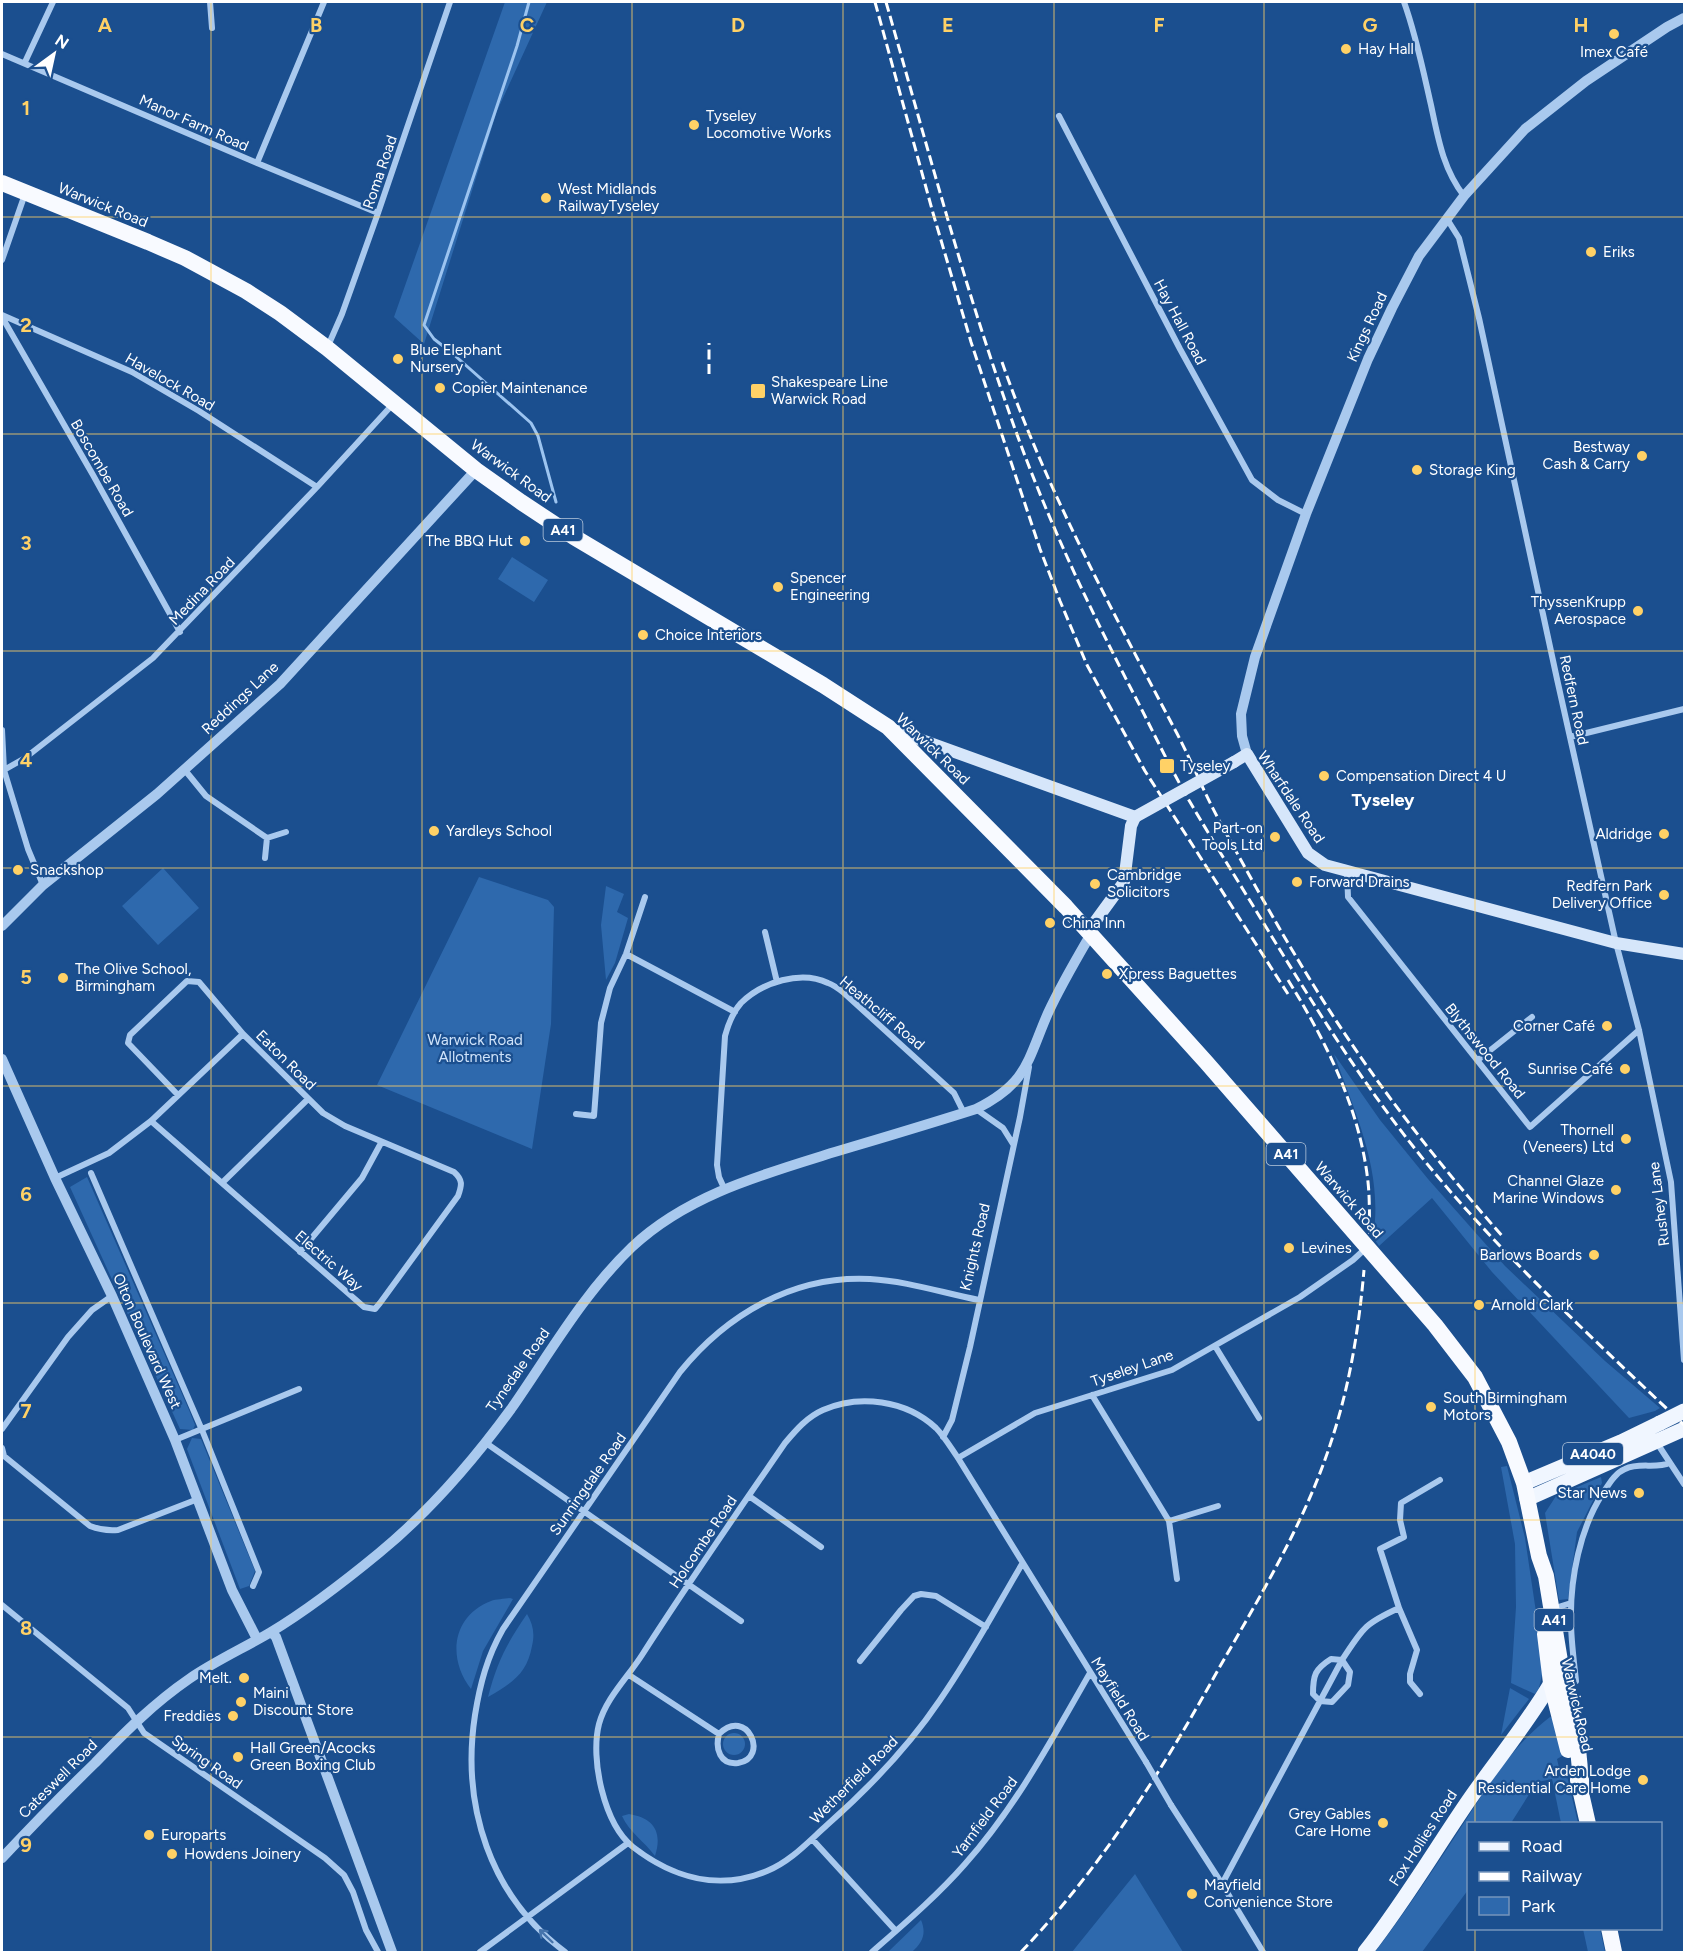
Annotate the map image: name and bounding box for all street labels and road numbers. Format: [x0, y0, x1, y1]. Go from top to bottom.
street label: Manor Farm Road [136, 91, 252, 155]
street label: Roma Road [359, 133, 401, 211]
street label: Warwick Road [55, 179, 151, 231]
street label: Hay Hall Road [1150, 276, 1210, 368]
street label: Kings Road [1343, 289, 1391, 365]
street label: Havelock Road [122, 349, 218, 415]
street label: Boscombe Road [67, 416, 137, 520]
street label: Warwick Road [467, 436, 555, 506]
road number: A41 [544, 519, 582, 541]
street label: Medina Road [165, 553, 239, 629]
street label: Redfern Road [1556, 653, 1592, 747]
street label: Reddings Lane [198, 658, 282, 738]
street label: Warwick Road [892, 709, 974, 789]
street label: Wharfdale Road [1254, 748, 1328, 846]
street label: Heathcliff Road [836, 972, 928, 1054]
street label: Blythswood Road [1441, 1000, 1529, 1102]
street label: Eaton Road [252, 1026, 320, 1094]
road number: A41 [1266, 1143, 1306, 1165]
street label: Warwick Road [1311, 1158, 1387, 1242]
street label: Rushey Lane [1645, 1161, 1673, 1247]
street label: Knights Road [956, 1202, 994, 1292]
street label: Electric Way [291, 1227, 367, 1295]
street label: Olton Boulevard West [109, 1270, 185, 1412]
street label: Tynedale Road [482, 1324, 554, 1416]
street label: Tyseley Lane [1088, 1345, 1176, 1391]
street label: Sunningdale Road [546, 1429, 630, 1539]
road number: A4040 [1563, 1443, 1623, 1465]
street label: Holcombe Road [665, 1492, 741, 1592]
road number: A41 [1534, 1609, 1574, 1631]
street label: Mayfield Road [1087, 1654, 1153, 1744]
street label: Warwick Road [1558, 1657, 1596, 1753]
street label: Spring Road [168, 1731, 246, 1793]
street label: Wetherfield Road [806, 1732, 902, 1828]
street label: Cateswell Road [15, 1736, 101, 1822]
street label: Yarnfield Road [949, 1773, 1021, 1861]
street label: Fox Hollies Road [1385, 1787, 1461, 1889]

